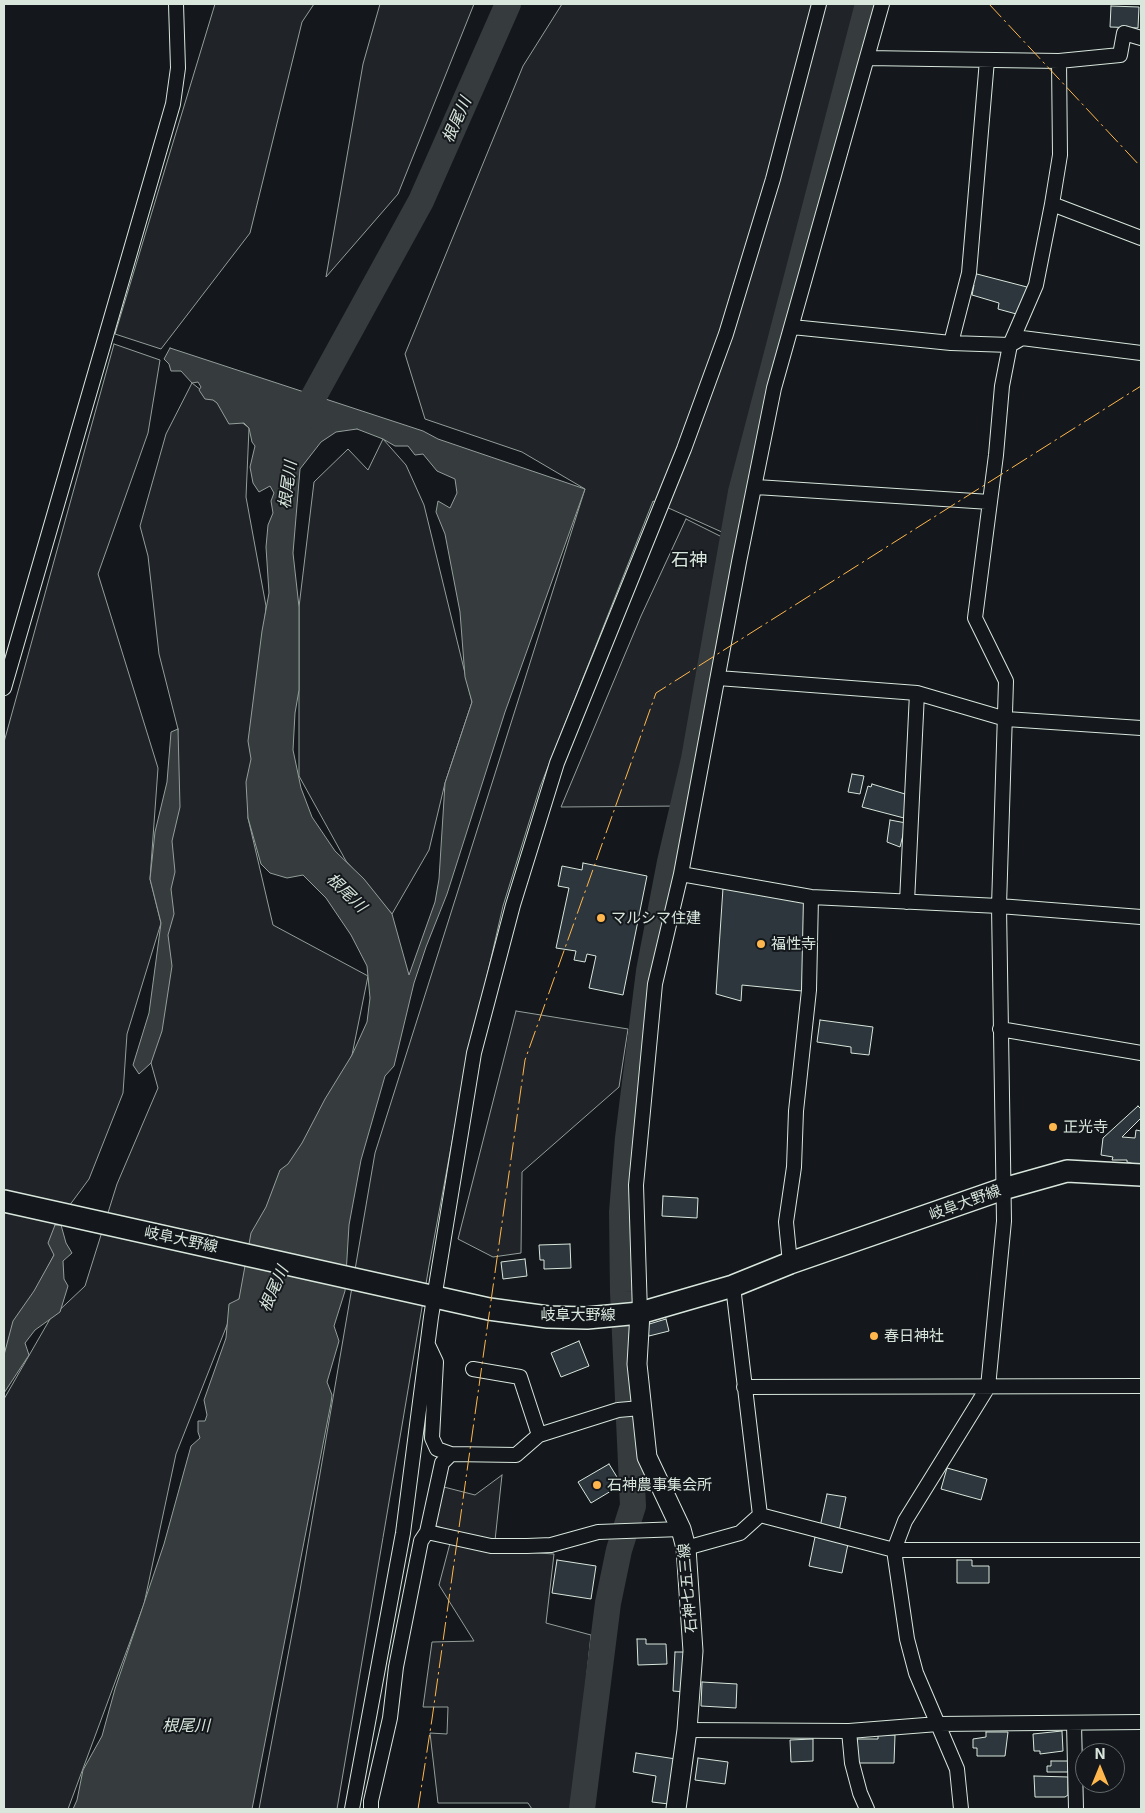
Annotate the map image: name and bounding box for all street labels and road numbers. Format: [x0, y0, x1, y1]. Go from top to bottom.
street label: 岐阜大野線 [927, 1182, 1003, 1224]
street label: 岐阜大野線 [142, 1223, 220, 1257]
street label: 岐阜大野線 [541, 1306, 615, 1324]
street label: 石神七五三線 [675, 1542, 701, 1634]

